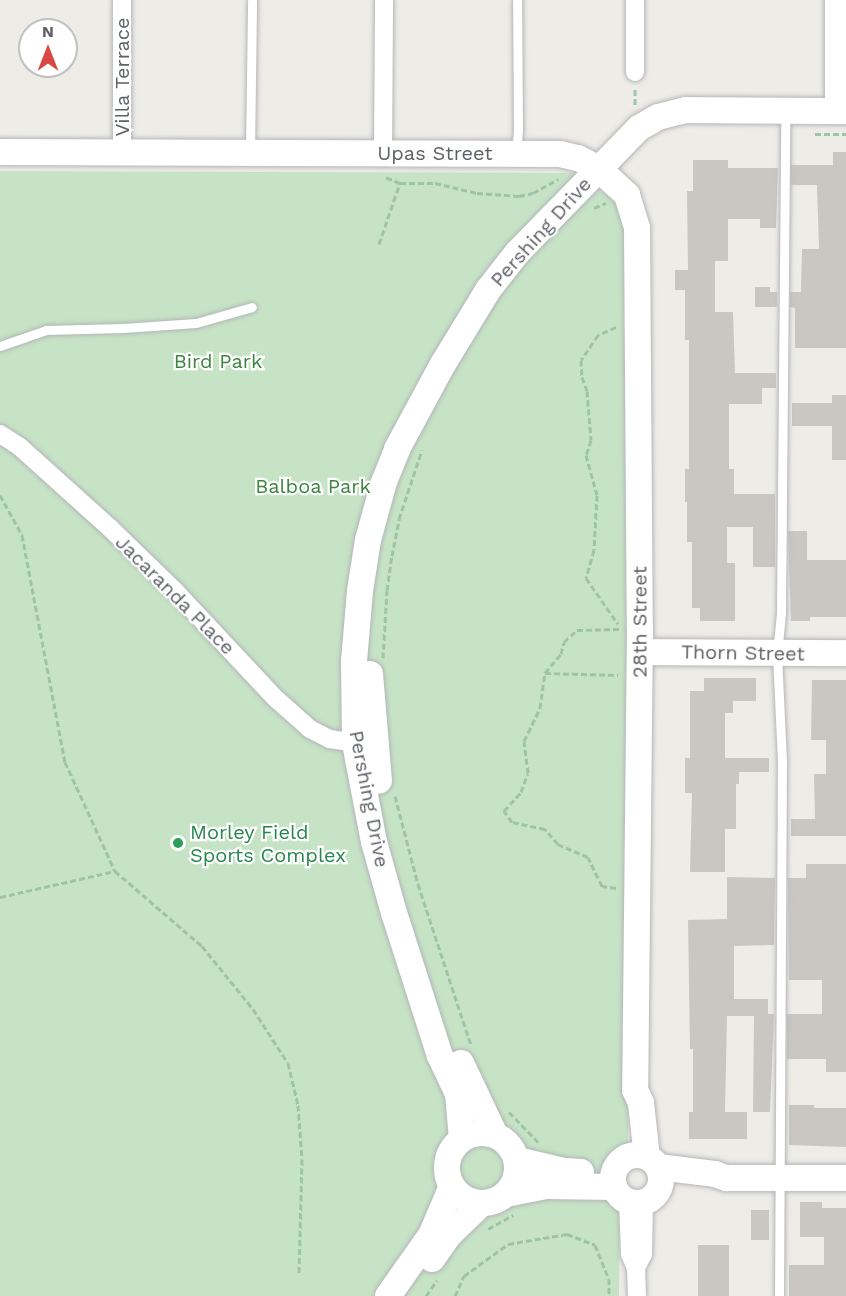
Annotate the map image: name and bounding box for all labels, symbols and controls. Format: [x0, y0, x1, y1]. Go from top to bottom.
street label: Villa Terrace [110, 17, 134, 137]
north arrow [18, 18, 78, 78]
text: N [42, 22, 54, 41]
street label: Upas Street [377, 141, 493, 165]
street label: Pershing Drive [486, 172, 596, 292]
park label: Bird Park [174, 349, 262, 373]
park label: Balboa Park [255, 474, 371, 498]
street label: Jacaranda Place [110, 530, 240, 660]
street label: 28th Street [628, 566, 652, 678]
street label: Thorn Street [681, 640, 805, 666]
street label: Pershing Drive [344, 728, 394, 870]
place label: Morley Field Sports Complex [190, 820, 346, 867]
marker: Morley Field Sports Complex [171, 836, 185, 850]

